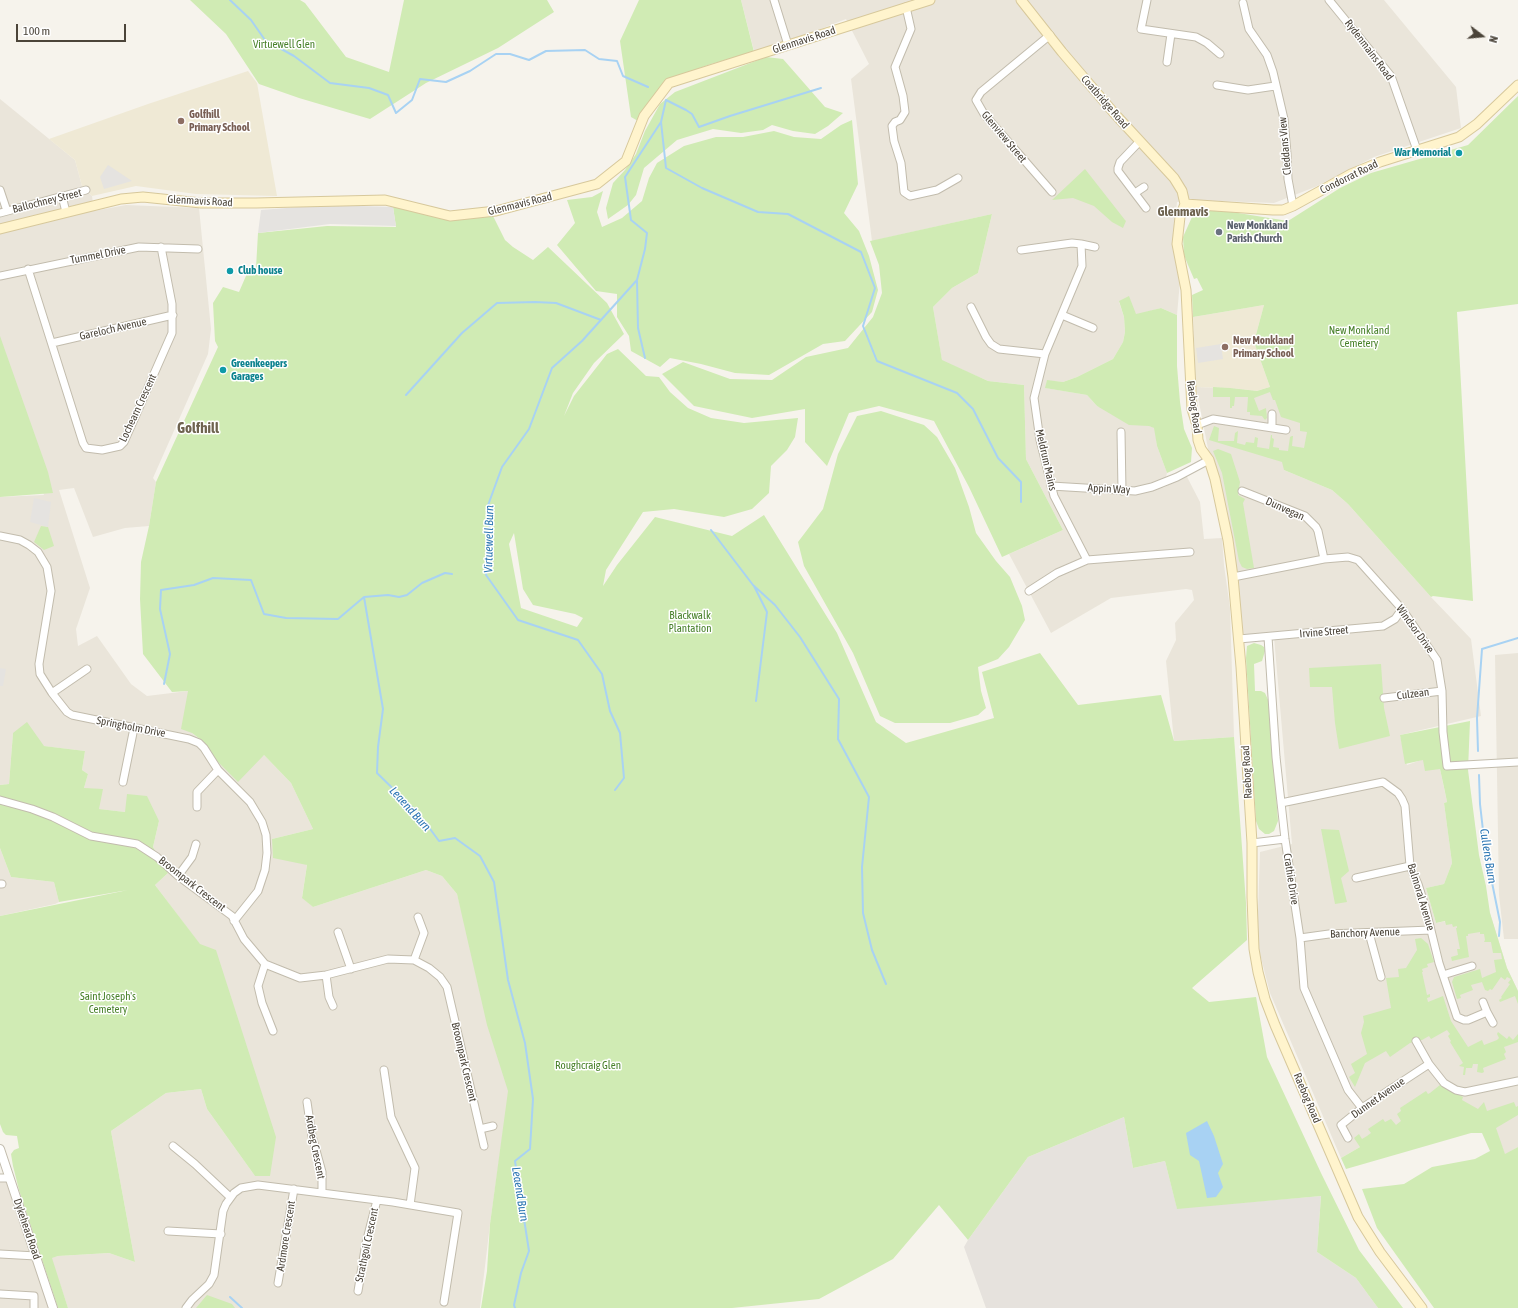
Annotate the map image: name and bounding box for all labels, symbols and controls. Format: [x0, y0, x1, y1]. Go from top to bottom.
scale bar [18, 16, 128, 42]
north arrow [1462, 16, 1502, 56]
street label: Rydenmains Road [1342, 17, 1396, 83]
text: 100 m [23, 24, 50, 38]
street label: Glenmavis Road [771, 24, 837, 56]
text: N [1487, 35, 1500, 44]
park label: Virtuewell Glen [253, 38, 315, 52]
street label: Coatbridge Road [1078, 73, 1132, 131]
place label: Golfhill Primary School [189, 108, 250, 134]
street label: Glenview Street [979, 109, 1029, 165]
marker: Golfhill Primary School [176, 116, 186, 126]
street label: Cleddans View [1276, 116, 1294, 176]
place label: War Memorial [1394, 146, 1451, 160]
marker: War Memorial [1454, 148, 1464, 158]
street label: Condorrat Road [1318, 157, 1380, 197]
street label: Ballochney Street [11, 186, 83, 216]
street label: Glenmavis Road [487, 190, 553, 218]
street label: Glenmavis Road [167, 193, 233, 209]
district label: Glenmavis [1158, 204, 1208, 220]
place label: New Monkland Parish Church [1227, 219, 1288, 245]
marker: New Monkland Parish Church [1214, 227, 1224, 237]
street label: Tummel Drive [69, 243, 127, 267]
place label: Club house [238, 264, 283, 278]
marker: Club house [225, 266, 235, 276]
street label: Gareloch Avenue [78, 315, 148, 343]
park label: New Monkland Cemetery [1329, 324, 1389, 350]
place label: New Monkland Primary School [1233, 334, 1294, 360]
marker: New Monkland Primary School [1220, 342, 1230, 352]
place label: Greenkeepers Garages [231, 357, 287, 383]
marker: Greenkeepers Garages [218, 365, 228, 375]
street label: Lochearn Crescent [116, 372, 160, 444]
street label: Raebog Road [1184, 380, 1204, 434]
district label: Golfhill [177, 419, 219, 437]
street label: Meldrum Mains [1033, 428, 1059, 492]
street label: Appin Way [1087, 481, 1131, 497]
street label: Dunvegan [1264, 495, 1306, 523]
water label: Virtuewell Burn [481, 505, 497, 573]
street label: Windsor Drive [1393, 602, 1437, 656]
park label: Blackwalk Plantation [668, 609, 712, 635]
street label: Irvine Street [1299, 623, 1349, 641]
street label: Culzean [1396, 685, 1430, 703]
street label: Springholm Drive [95, 714, 167, 740]
street label: Raebog Road [1239, 745, 1255, 799]
water label: Leaend Burn [386, 784, 434, 834]
water label: Cullens Burn [1477, 828, 1499, 884]
street label: Crathie Drive [1280, 852, 1302, 906]
street label: Broompark Crescent [156, 854, 228, 914]
street label: Balmoral Avenue [1405, 862, 1437, 932]
street label: Banchory Avenue [1330, 925, 1400, 941]
park label: Saint Joseph's Cemetery [80, 990, 136, 1016]
street label: Broompark Crescent [448, 1021, 480, 1103]
park label: Roughcraig Glen [555, 1059, 621, 1073]
street label: Raebog Road [1291, 1071, 1323, 1125]
street label: Dunnet Avenue [1349, 1075, 1407, 1121]
street label: Ardbeg Crescent [302, 1114, 328, 1180]
water label: Leaend Burn [509, 1166, 531, 1222]
street label: Dykehead Road [10, 1197, 44, 1261]
street label: Ardmore Crescent [274, 1200, 298, 1272]
street label: Strathgoil Crescent [353, 1207, 381, 1283]

